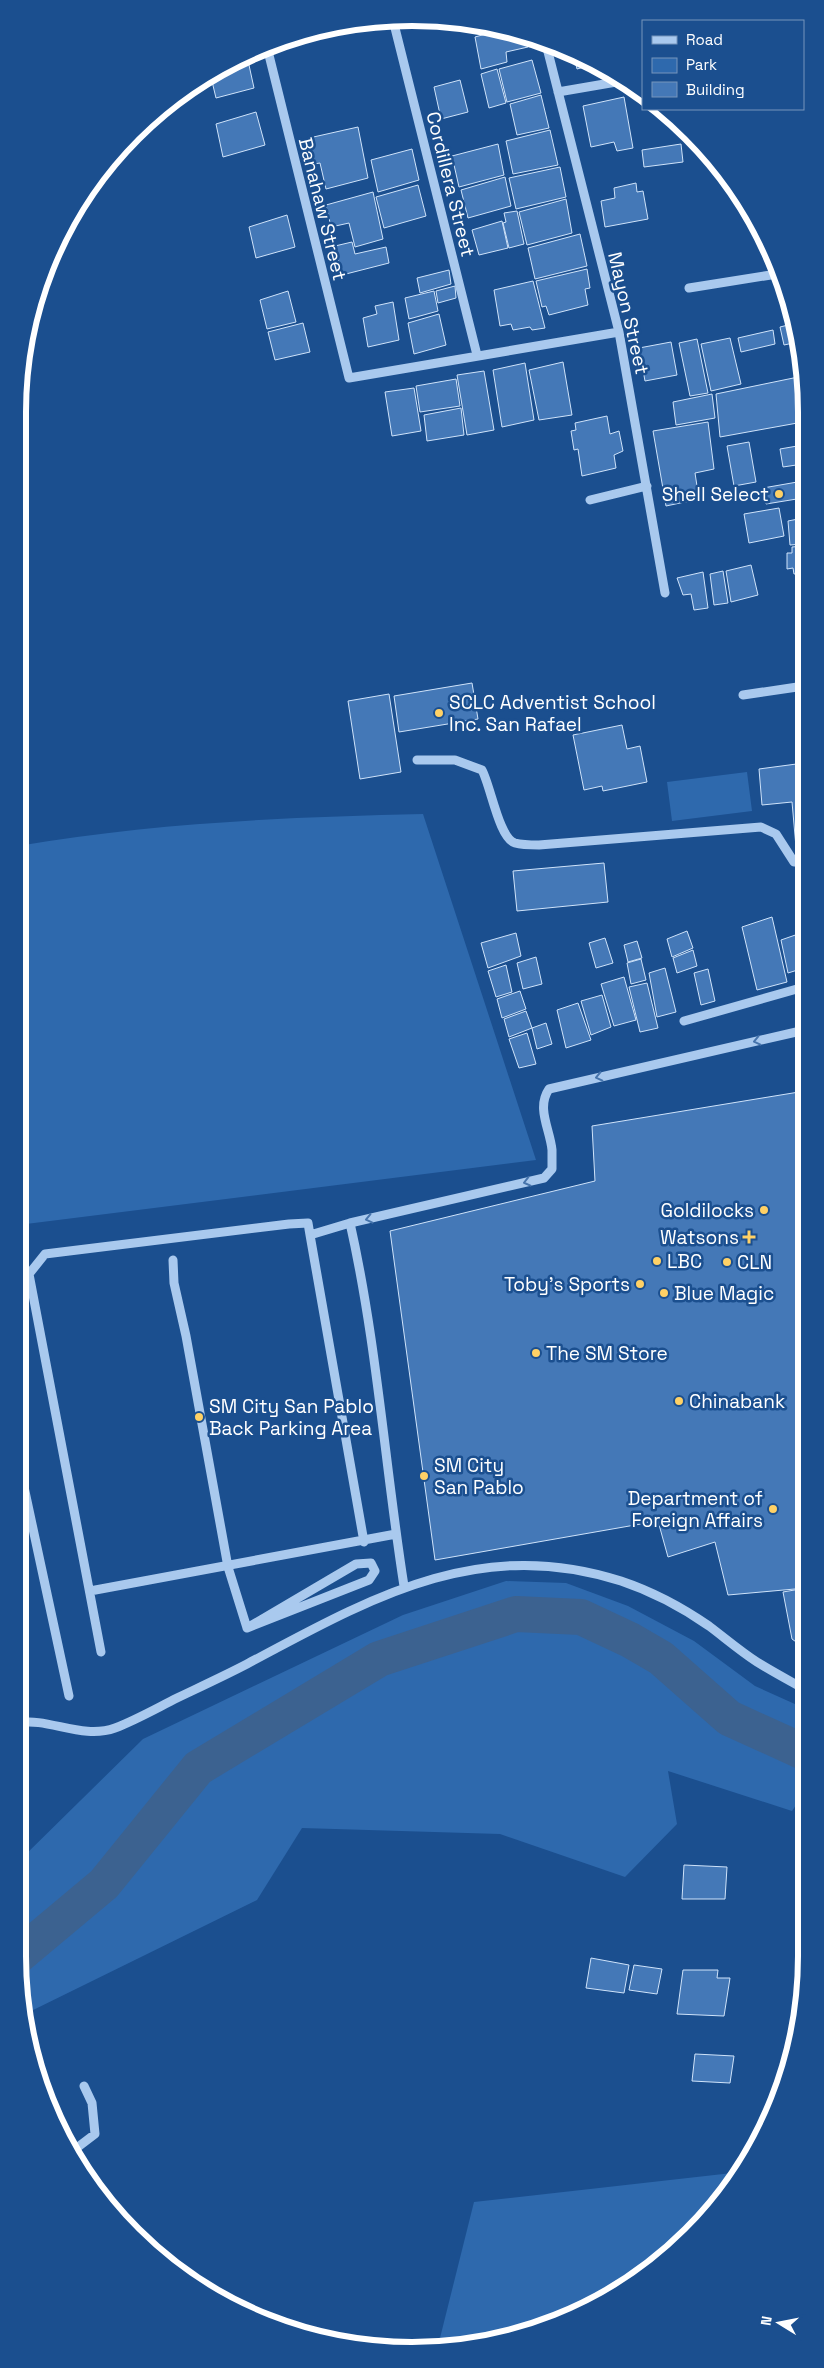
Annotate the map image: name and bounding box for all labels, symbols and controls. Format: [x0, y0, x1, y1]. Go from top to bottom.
legend [642, 20, 804, 110]
text: Road [686, 30, 723, 49]
text: Park [686, 55, 717, 74]
text: Building [686, 80, 745, 99]
street label: Cordillera Street [420, 109, 481, 259]
street label: Banahaw Street [293, 135, 352, 283]
street label: Mayon Street [602, 249, 655, 377]
place label: Shell Select [662, 482, 769, 507]
marker: Shell Select [773, 488, 785, 500]
place label: SCLC Adventist School Inc. San Rafael [449, 690, 656, 737]
marker: SCLC Adventist School Inc. San Rafael [433, 707, 445, 719]
one-way arrow [753, 1035, 761, 1046]
one-way arrow [594, 1072, 603, 1082]
one-way arrow [523, 1176, 532, 1187]
place label: Goldilocks [660, 1198, 754, 1223]
marker: Goldilocks [758, 1204, 770, 1216]
one-way arrow [365, 1213, 374, 1224]
place label: Watsons [660, 1225, 739, 1250]
marker: Watsons [743, 1231, 755, 1243]
place label: LBC [667, 1249, 702, 1274]
place label: CLN [737, 1250, 772, 1275]
marker: LBC [651, 1255, 663, 1267]
marker: CLN [721, 1256, 733, 1268]
place label: Toby's Sports [504, 1272, 630, 1297]
marker: Toby's Sports [634, 1278, 646, 1290]
place label: Blue Magic [674, 1281, 774, 1306]
marker: Blue Magic [658, 1287, 670, 1299]
place label: The SM Store [546, 1341, 668, 1366]
marker: The SM Store [530, 1347, 542, 1359]
place label: Chinabank [689, 1389, 785, 1414]
place label: SM City San Pablo Back Parking Area [209, 1394, 374, 1441]
marker: Chinabank [673, 1395, 685, 1407]
marker: SM City San Pablo Back Parking Area [193, 1411, 205, 1423]
place label: SM City San Pablo [434, 1453, 524, 1500]
marker: SM City San Pablo [418, 1470, 430, 1482]
place label: Department of Foreign Affairs [628, 1486, 763, 1533]
marker: Department of Foreign Affairs [767, 1503, 779, 1515]
north arrow [754, 2298, 804, 2348]
text: N [757, 2315, 776, 2327]

